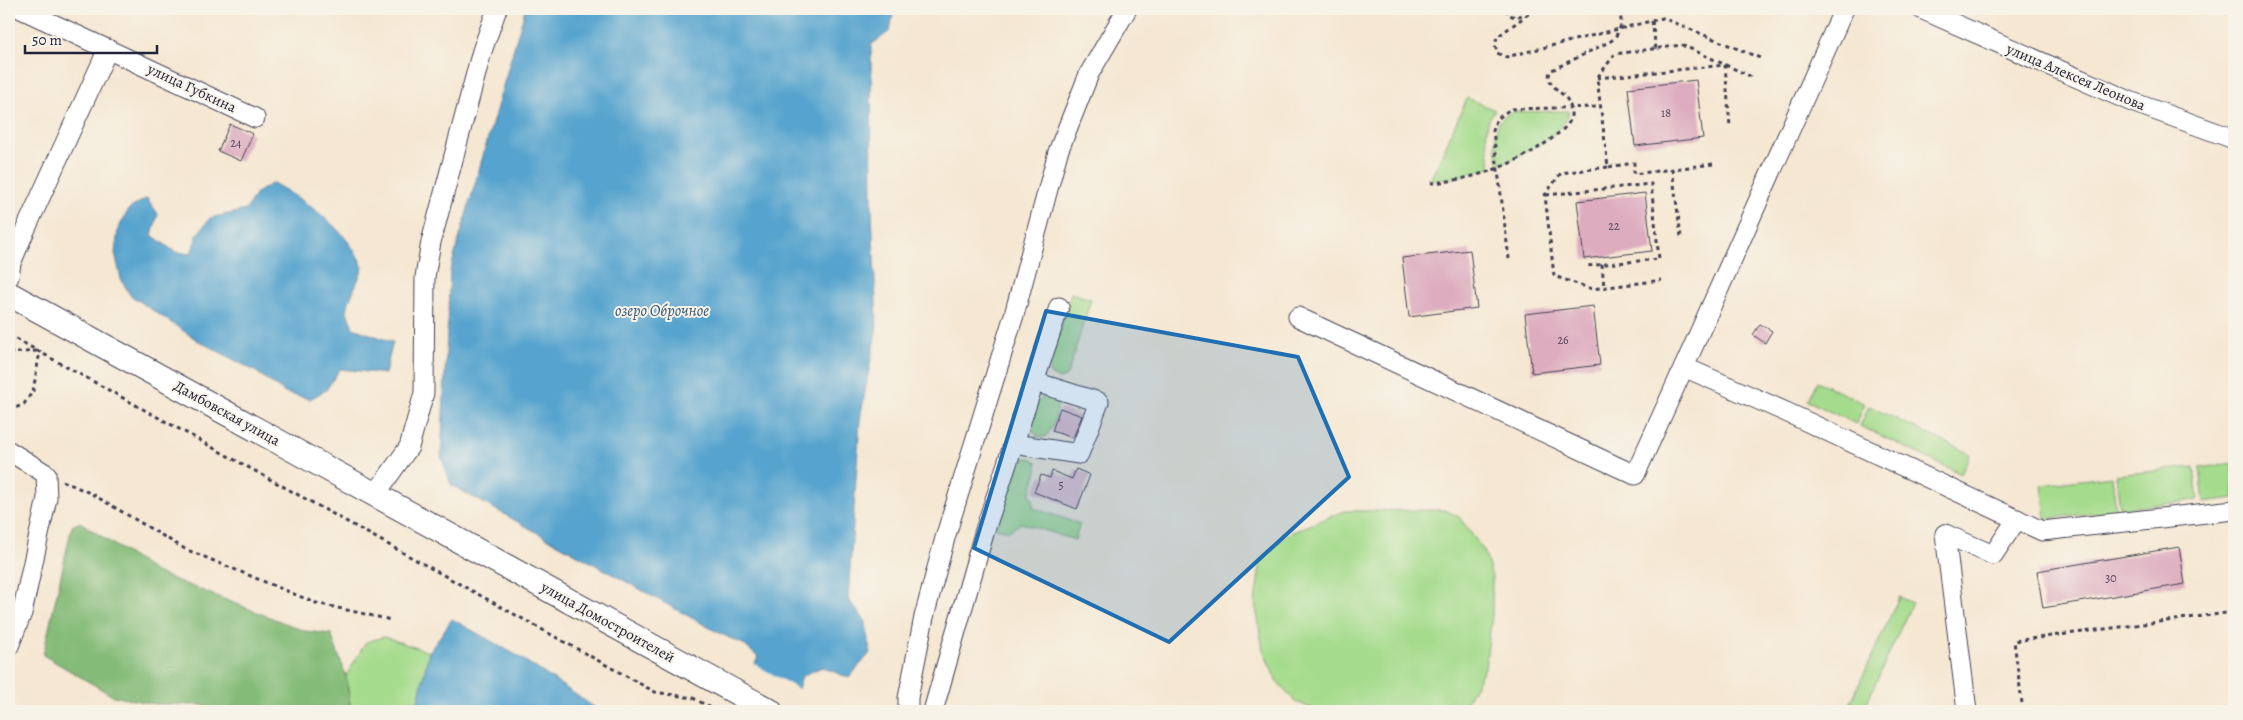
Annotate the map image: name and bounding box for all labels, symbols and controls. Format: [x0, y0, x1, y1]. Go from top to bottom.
scale bar [25, 22, 158, 54]
text: 50 m [32, 30, 62, 50]
street label: улица Алексея Леонова [2003, 38, 2149, 115]
street label: улица Губкина [144, 58, 240, 117]
house number: 18 [1661, 105, 1671, 121]
house number: 24 [230, 135, 242, 151]
house number: 22 [1608, 218, 1620, 234]
water label: озеро Оброчное [615, 300, 709, 322]
house number: 26 [1557, 332, 1569, 348]
street label: Дамбовская улица [170, 376, 284, 451]
house number: 5 [1058, 477, 1064, 493]
house number: 30 [2105, 570, 2117, 586]
street label: улица Домостроителей [537, 576, 679, 667]

